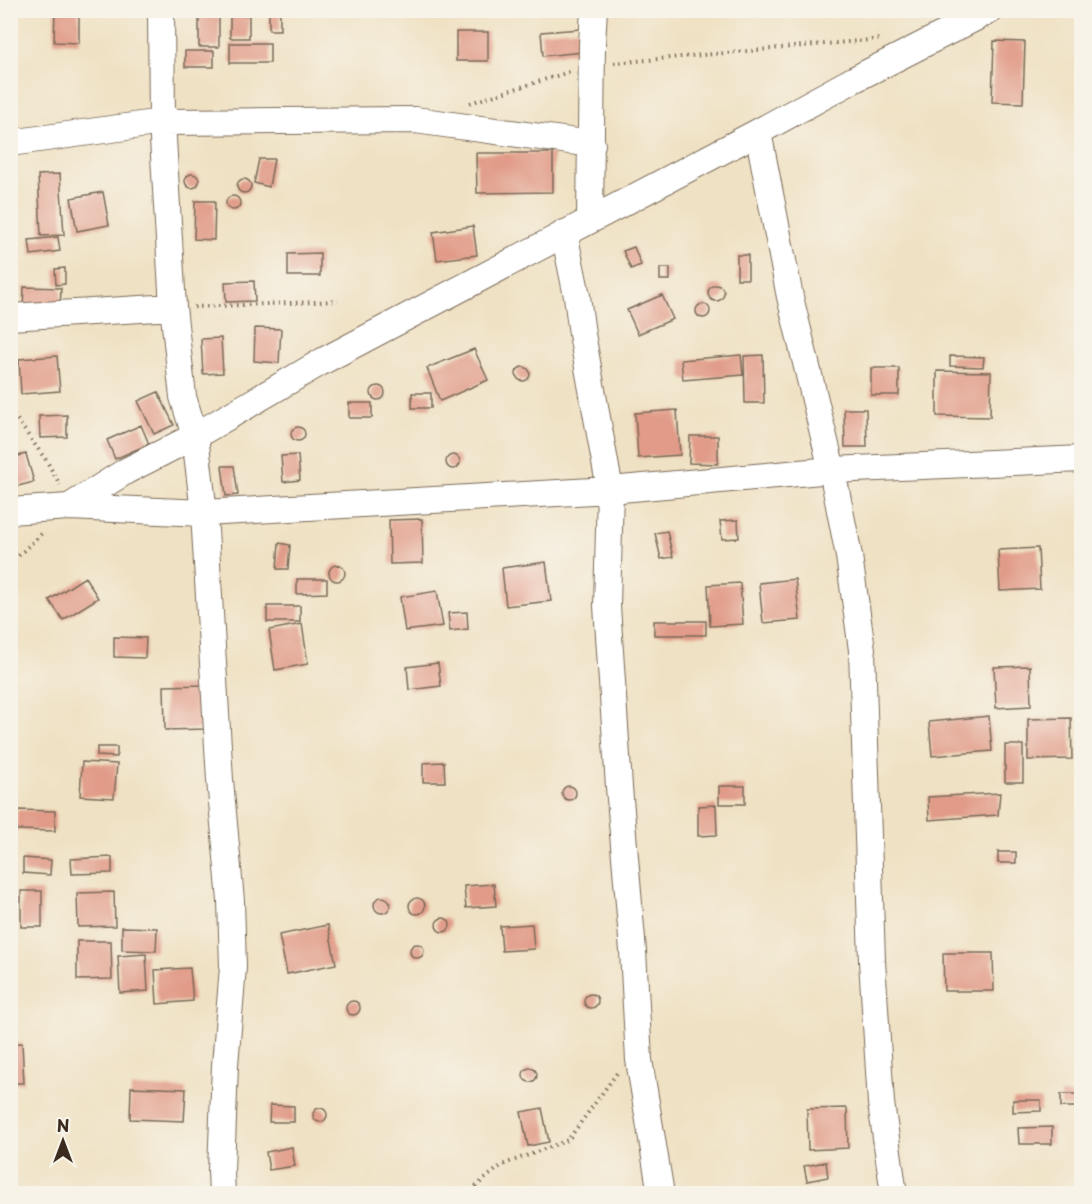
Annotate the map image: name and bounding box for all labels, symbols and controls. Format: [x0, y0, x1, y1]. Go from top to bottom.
north arrow [33, 1111, 93, 1171]
text: N [57, 1113, 69, 1137]

